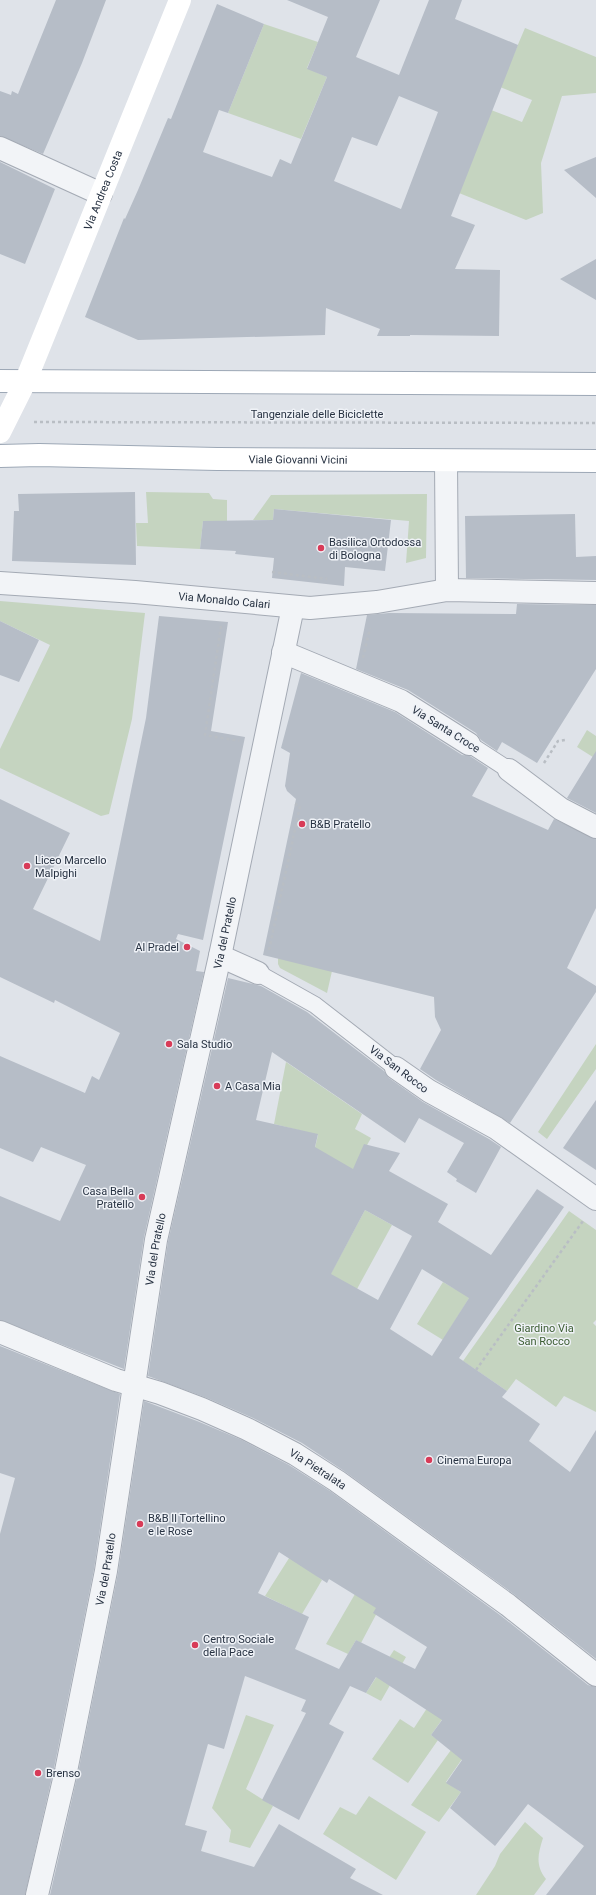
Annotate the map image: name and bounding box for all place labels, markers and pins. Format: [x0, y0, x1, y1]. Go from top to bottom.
place label: Basilica Ortodossa di Bologna [329, 536, 421, 562]
marker: Basilica Ortodossa di Bologna [316, 543, 326, 553]
place label: B&B Pratello [310, 818, 371, 831]
marker: B&B Pratello [297, 819, 307, 829]
place label: Liceo Marcello Malpighi [35, 854, 107, 880]
marker: Liceo Marcello Malpighi [22, 861, 32, 871]
place label: Al Pradel [135, 941, 179, 954]
marker: Al Pradel [182, 942, 192, 952]
place label: Sala Studio [177, 1038, 232, 1051]
marker: Sala Studio [164, 1039, 174, 1049]
place label: A Casa Mia [225, 1080, 281, 1093]
marker: A Casa Mia [212, 1081, 222, 1091]
place label: Casa Bella Pratello [82, 1185, 134, 1211]
marker: Casa Bella Pratello [137, 1192, 147, 1202]
place label: Cinema Europa [437, 1454, 511, 1467]
marker: Cinema Europa [424, 1455, 434, 1465]
place label: B&B Il Tortellino e le Rose [148, 1512, 226, 1538]
marker: B&B Il Tortellino e le Rose [135, 1519, 145, 1529]
place label: Centro Sociale della Pace [203, 1633, 274, 1659]
marker: Centro Sociale della Pace [190, 1640, 200, 1650]
place label: Brenso [46, 1767, 80, 1780]
marker: Brenso [33, 1768, 43, 1778]

